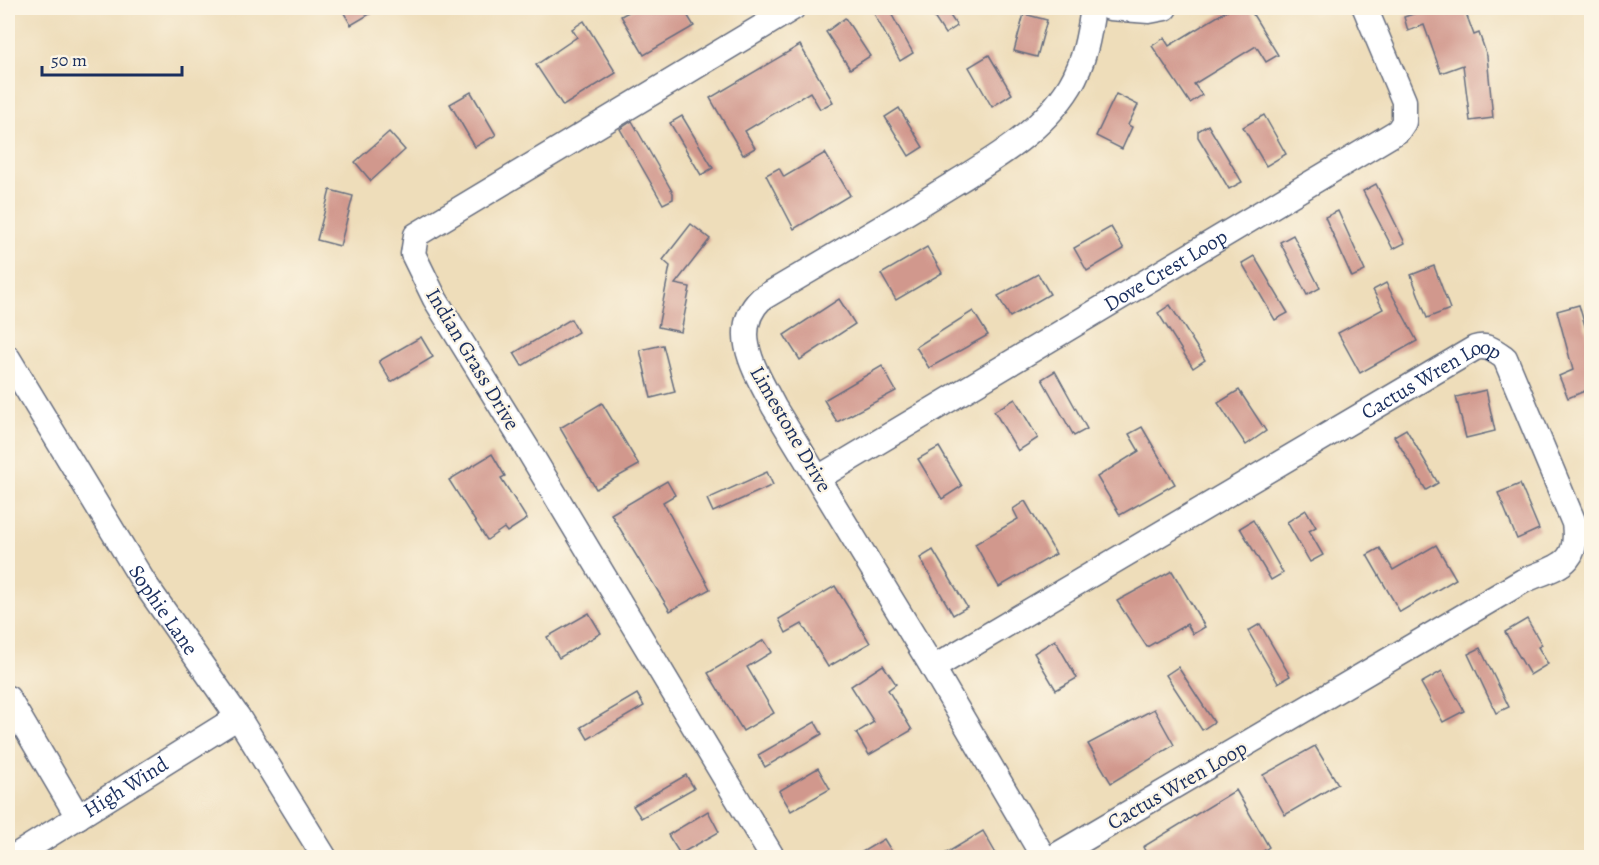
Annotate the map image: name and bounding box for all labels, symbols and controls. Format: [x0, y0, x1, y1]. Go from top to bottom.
scale bar [42, 39, 182, 77]
text: 50 m [51, 48, 87, 72]
street label: Dove Crest Loop [1098, 222, 1233, 318]
street label: Indian Grass Drive [420, 283, 526, 435]
street label: Cactus Wren Loop [1356, 332, 1508, 426]
street label: Limestone Drive [744, 361, 838, 497]
street label: Sophie Lane [122, 559, 205, 661]
street label: Cactus Wren Loop [1102, 734, 1252, 836]
street label: High Wind [78, 750, 174, 824]

